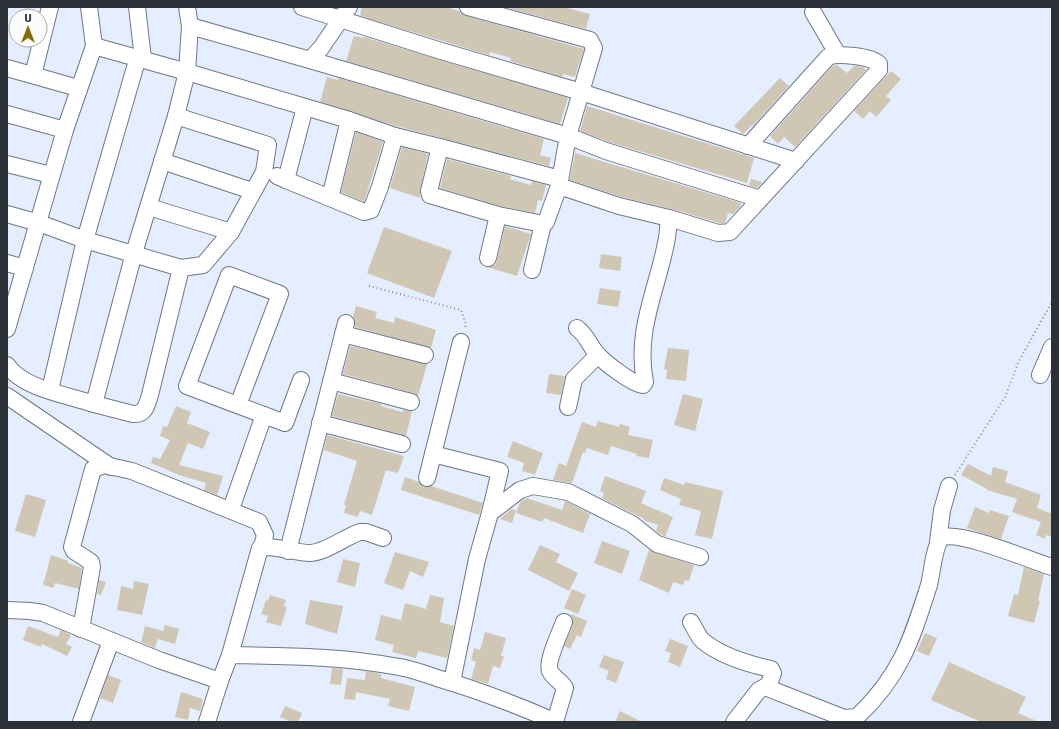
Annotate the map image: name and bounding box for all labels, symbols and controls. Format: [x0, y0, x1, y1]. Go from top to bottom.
north arrow [8, 8, 48, 48]
text: U [24, 12, 32, 25]

